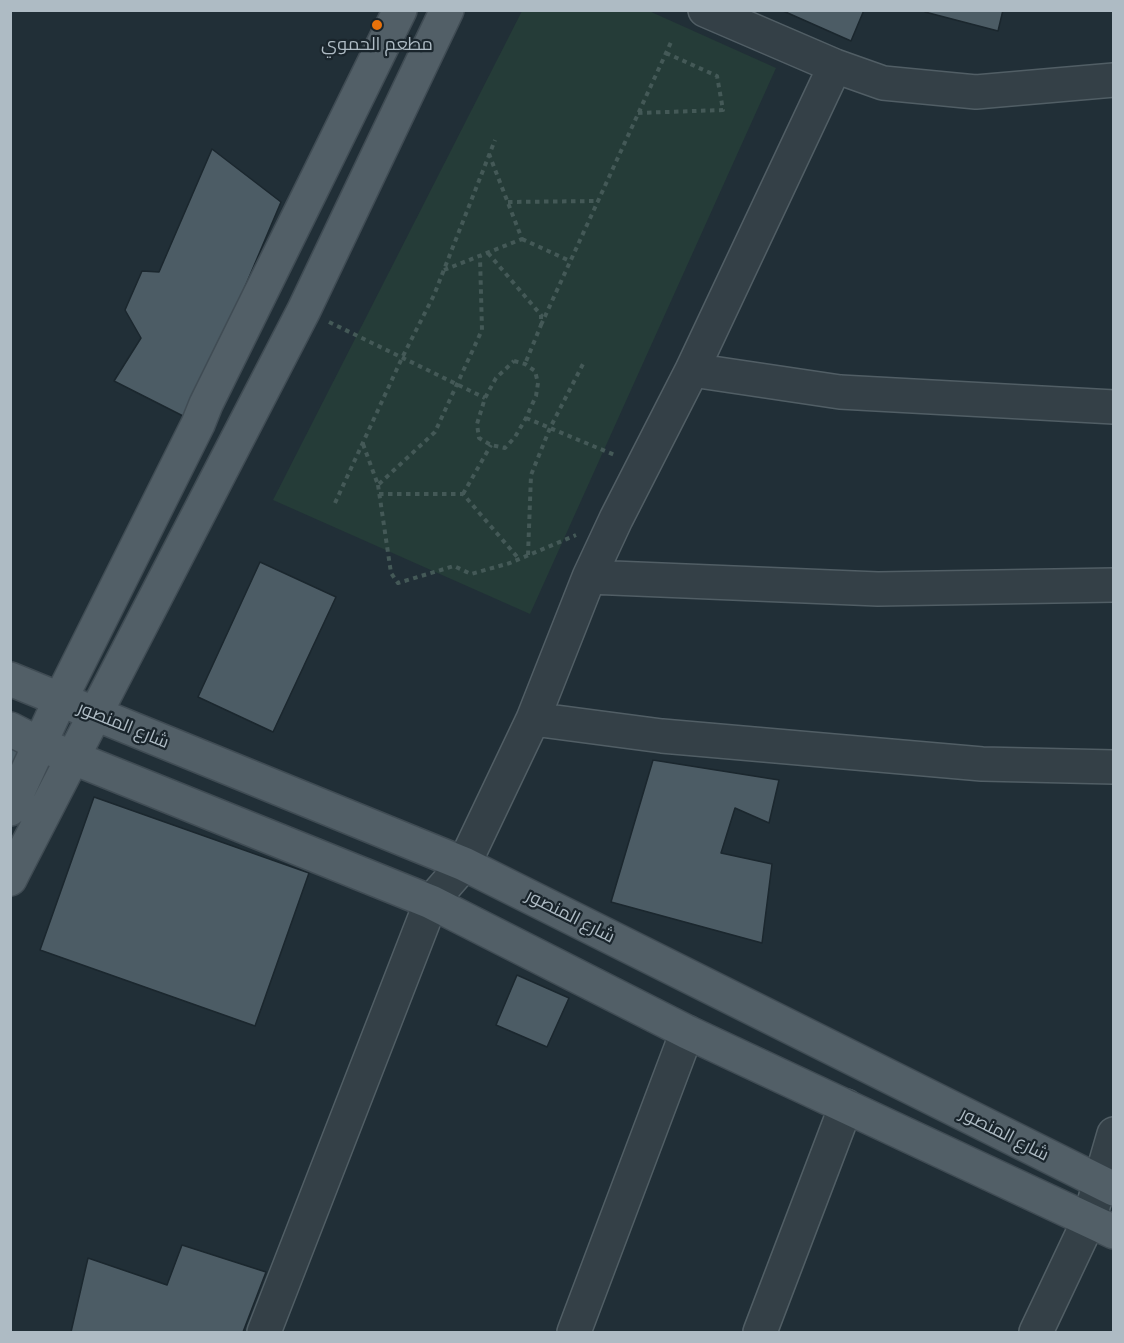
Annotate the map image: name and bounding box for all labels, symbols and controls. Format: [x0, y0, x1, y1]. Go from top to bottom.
marker: مطعم الحموي [370, 18, 384, 32]
place label: مطعم الحموي [321, 34, 433, 56]
street label: شارع المنصور [74, 698, 172, 754]
street label: شارع المنصور [522, 885, 618, 949]
street label: شارع المنصور [956, 1103, 1052, 1167]

